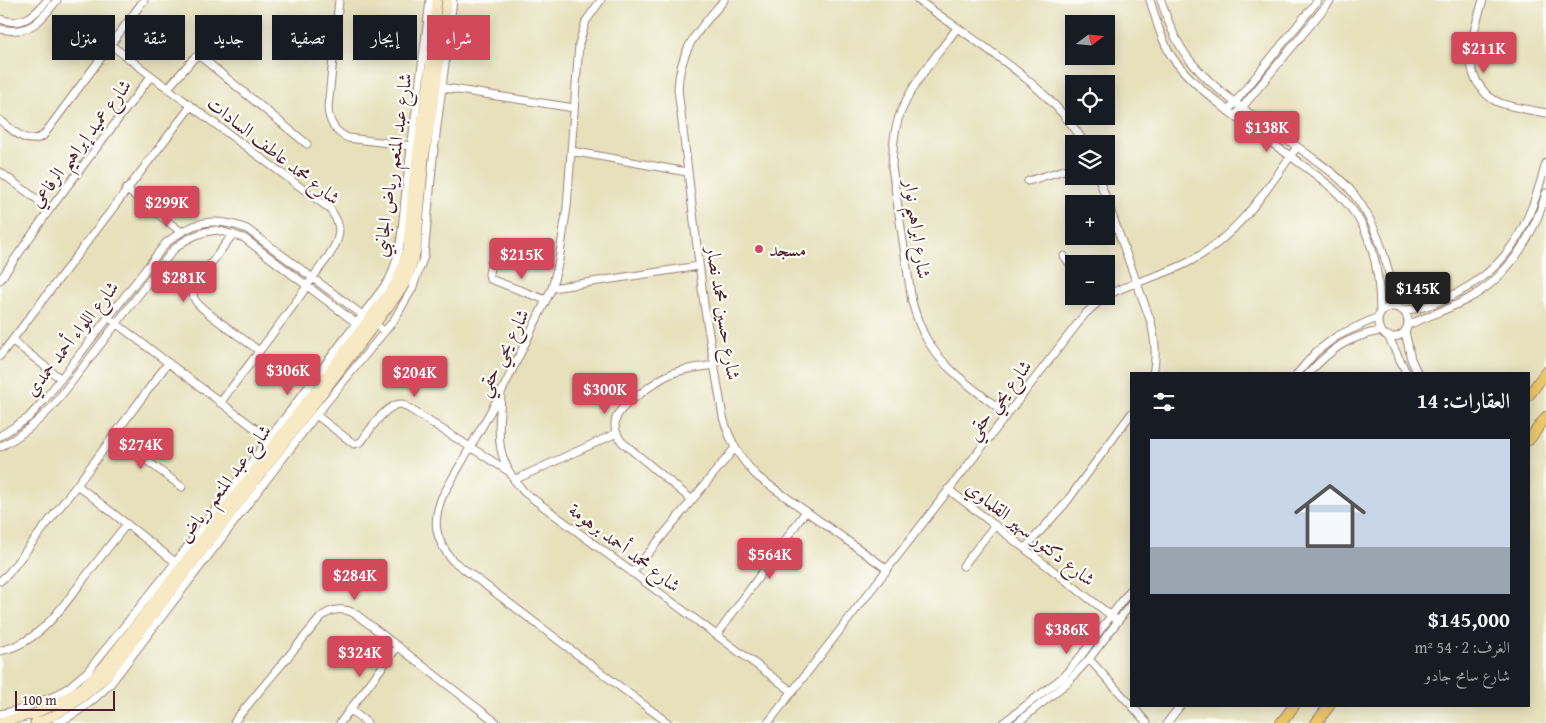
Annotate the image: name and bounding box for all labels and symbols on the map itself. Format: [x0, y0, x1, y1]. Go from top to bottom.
north arrow [1065, 15, 1115, 65]
pin: $211K [1449, 32, 1519, 74]
street label: شارع عبد المنعم رياض الجانبي [365, 71, 424, 259]
street label: شارع عميد إبراهيم الرفاعي [22, 73, 143, 217]
street label: شارع محمد عاطف السادات [200, 89, 347, 213]
pin: $138K [1232, 110, 1302, 153]
street label: شارع ابراهيم نوار [891, 176, 939, 281]
pin: $299K [132, 186, 202, 228]
place label: مسجد [769, 235, 806, 263]
pin: $215K [487, 238, 557, 280]
street label: شارع حسين محمد نصار [697, 242, 748, 382]
marker: مسجد [753, 243, 765, 255]
pin: $281K [149, 260, 219, 303]
pin: $145K [1383, 272, 1453, 314]
street label: شارع اللواء أحمد حمدي [17, 274, 127, 403]
street label: شارع يحي حقي [468, 304, 540, 403]
street label: شارع يحي حقي [958, 353, 1042, 448]
pin: $306K [253, 354, 323, 396]
pin: $204K [380, 356, 450, 398]
pin: $300K [570, 372, 640, 415]
street label: شارع عبد المنعم رياض [170, 418, 282, 551]
pin: $274K [106, 428, 176, 470]
street label: شارع دكتور سهير القلماوي [959, 474, 1102, 594]
street label: شارع محمد أحمد برهومة [562, 495, 687, 600]
pin: $564K [735, 538, 805, 580]
pin: $284K [320, 558, 390, 601]
pin: $386K [1032, 612, 1102, 655]
pin: $324K [325, 636, 395, 678]
scale bar [15, 688, 115, 711]

